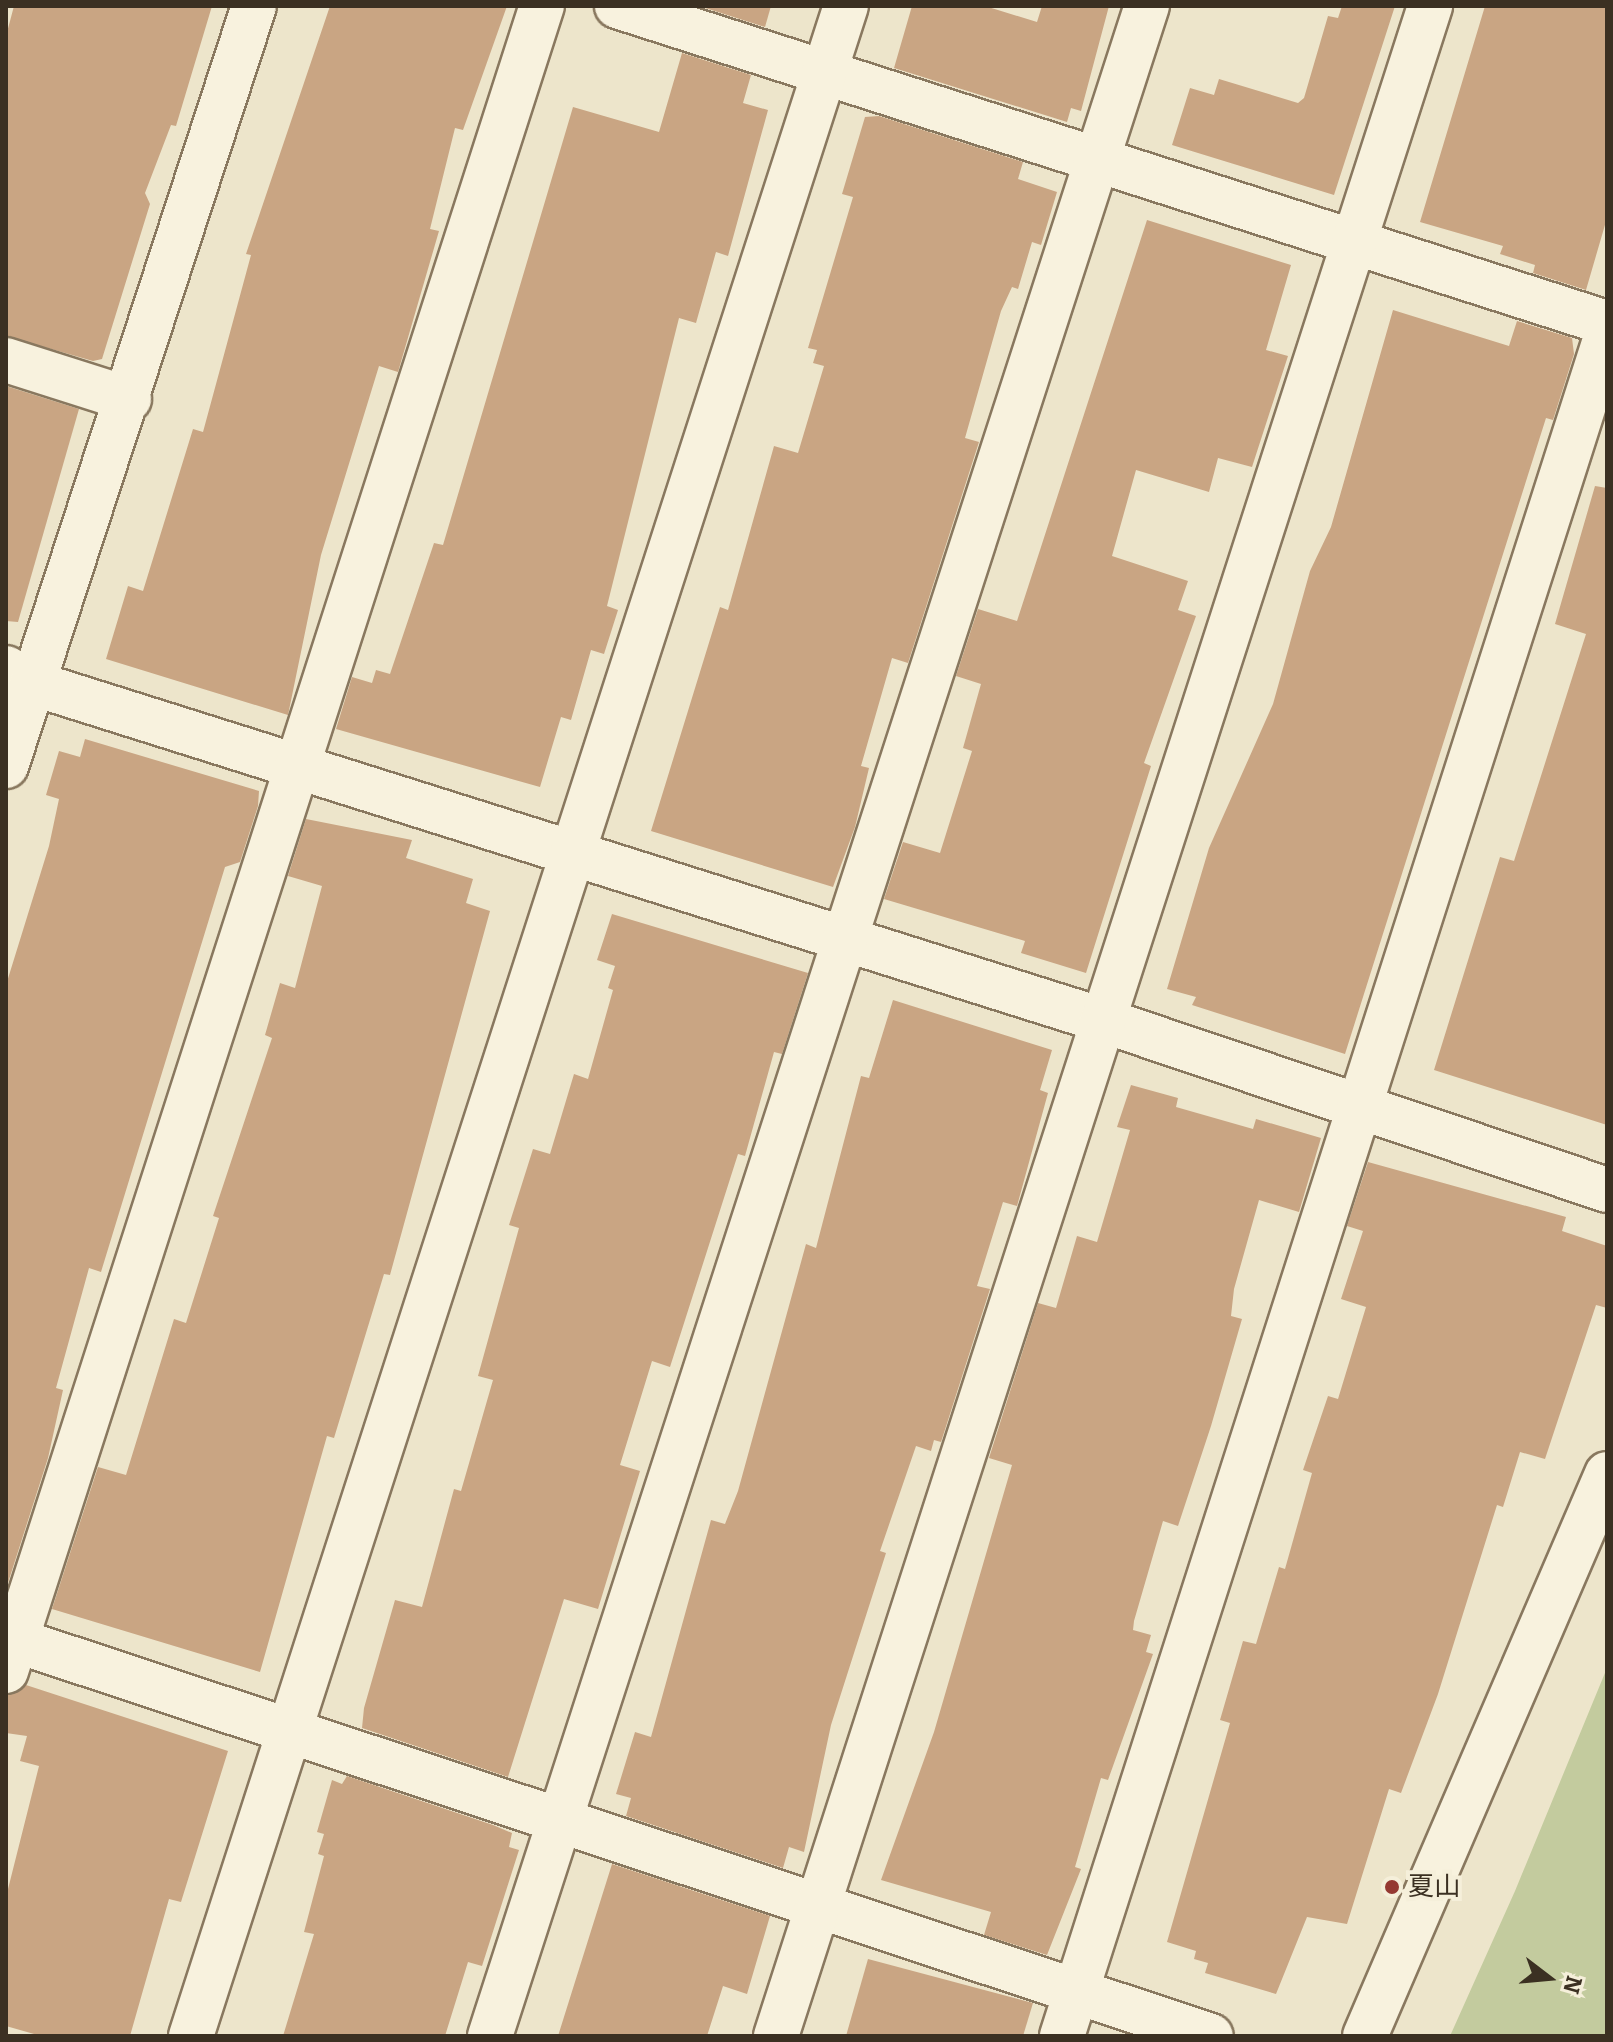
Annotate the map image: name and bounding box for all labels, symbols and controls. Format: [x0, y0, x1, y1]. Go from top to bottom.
place label: 夏山 [1408, 1871, 1460, 1903]
marker: 夏山 [1383, 1878, 1401, 1896]
north arrow [1509, 1938, 1589, 2018]
text: N [1557, 1973, 1588, 1997]

